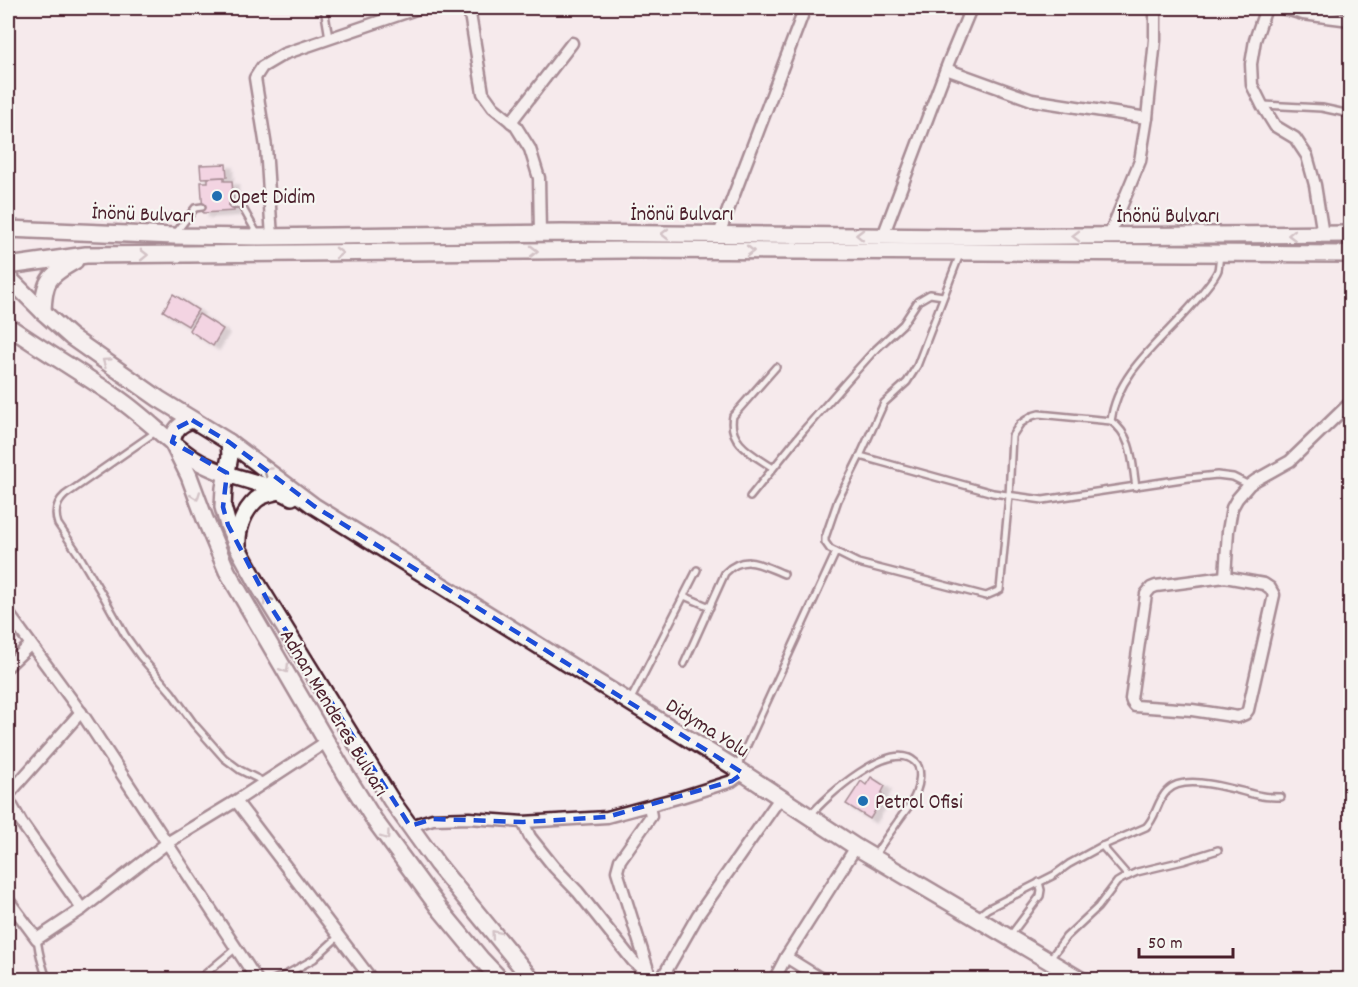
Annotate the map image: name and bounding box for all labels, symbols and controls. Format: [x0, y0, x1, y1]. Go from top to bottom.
place label: Opet Didim [229, 184, 315, 214]
marker: Opet Didim [210, 189, 224, 203]
street label: İnönü Bulvarı [91, 199, 195, 233]
street label: İnönü Bulvarı [631, 201, 733, 231]
street label: İnönü Bulvarı [1117, 203, 1219, 233]
one-way arrow [661, 228, 670, 240]
one-way arrow [856, 229, 865, 242]
one-way arrow [1288, 229, 1297, 241]
one-way arrow [1072, 230, 1081, 242]
one-way arrow [530, 245, 539, 257]
one-way arrow [746, 245, 755, 257]
one-way arrow [335, 247, 344, 259]
one-way arrow [140, 249, 149, 261]
one-way arrow [101, 358, 112, 369]
one-way arrow [263, 467, 274, 478]
one-way arrow [189, 490, 202, 500]
one-way arrow [263, 596, 274, 606]
street label: Adnan Menderes Bulvarı [270, 624, 394, 803]
one-way arrow [277, 663, 289, 673]
street label: Didyma Yolu [659, 692, 754, 767]
place label: Petrol Ofisi [875, 789, 963, 819]
marker: Petrol Ofisi [856, 794, 870, 808]
one-way arrow [379, 829, 390, 840]
scale bar [1139, 921, 1234, 959]
one-way arrow [491, 930, 502, 941]
text: 50 m [1148, 932, 1183, 957]

